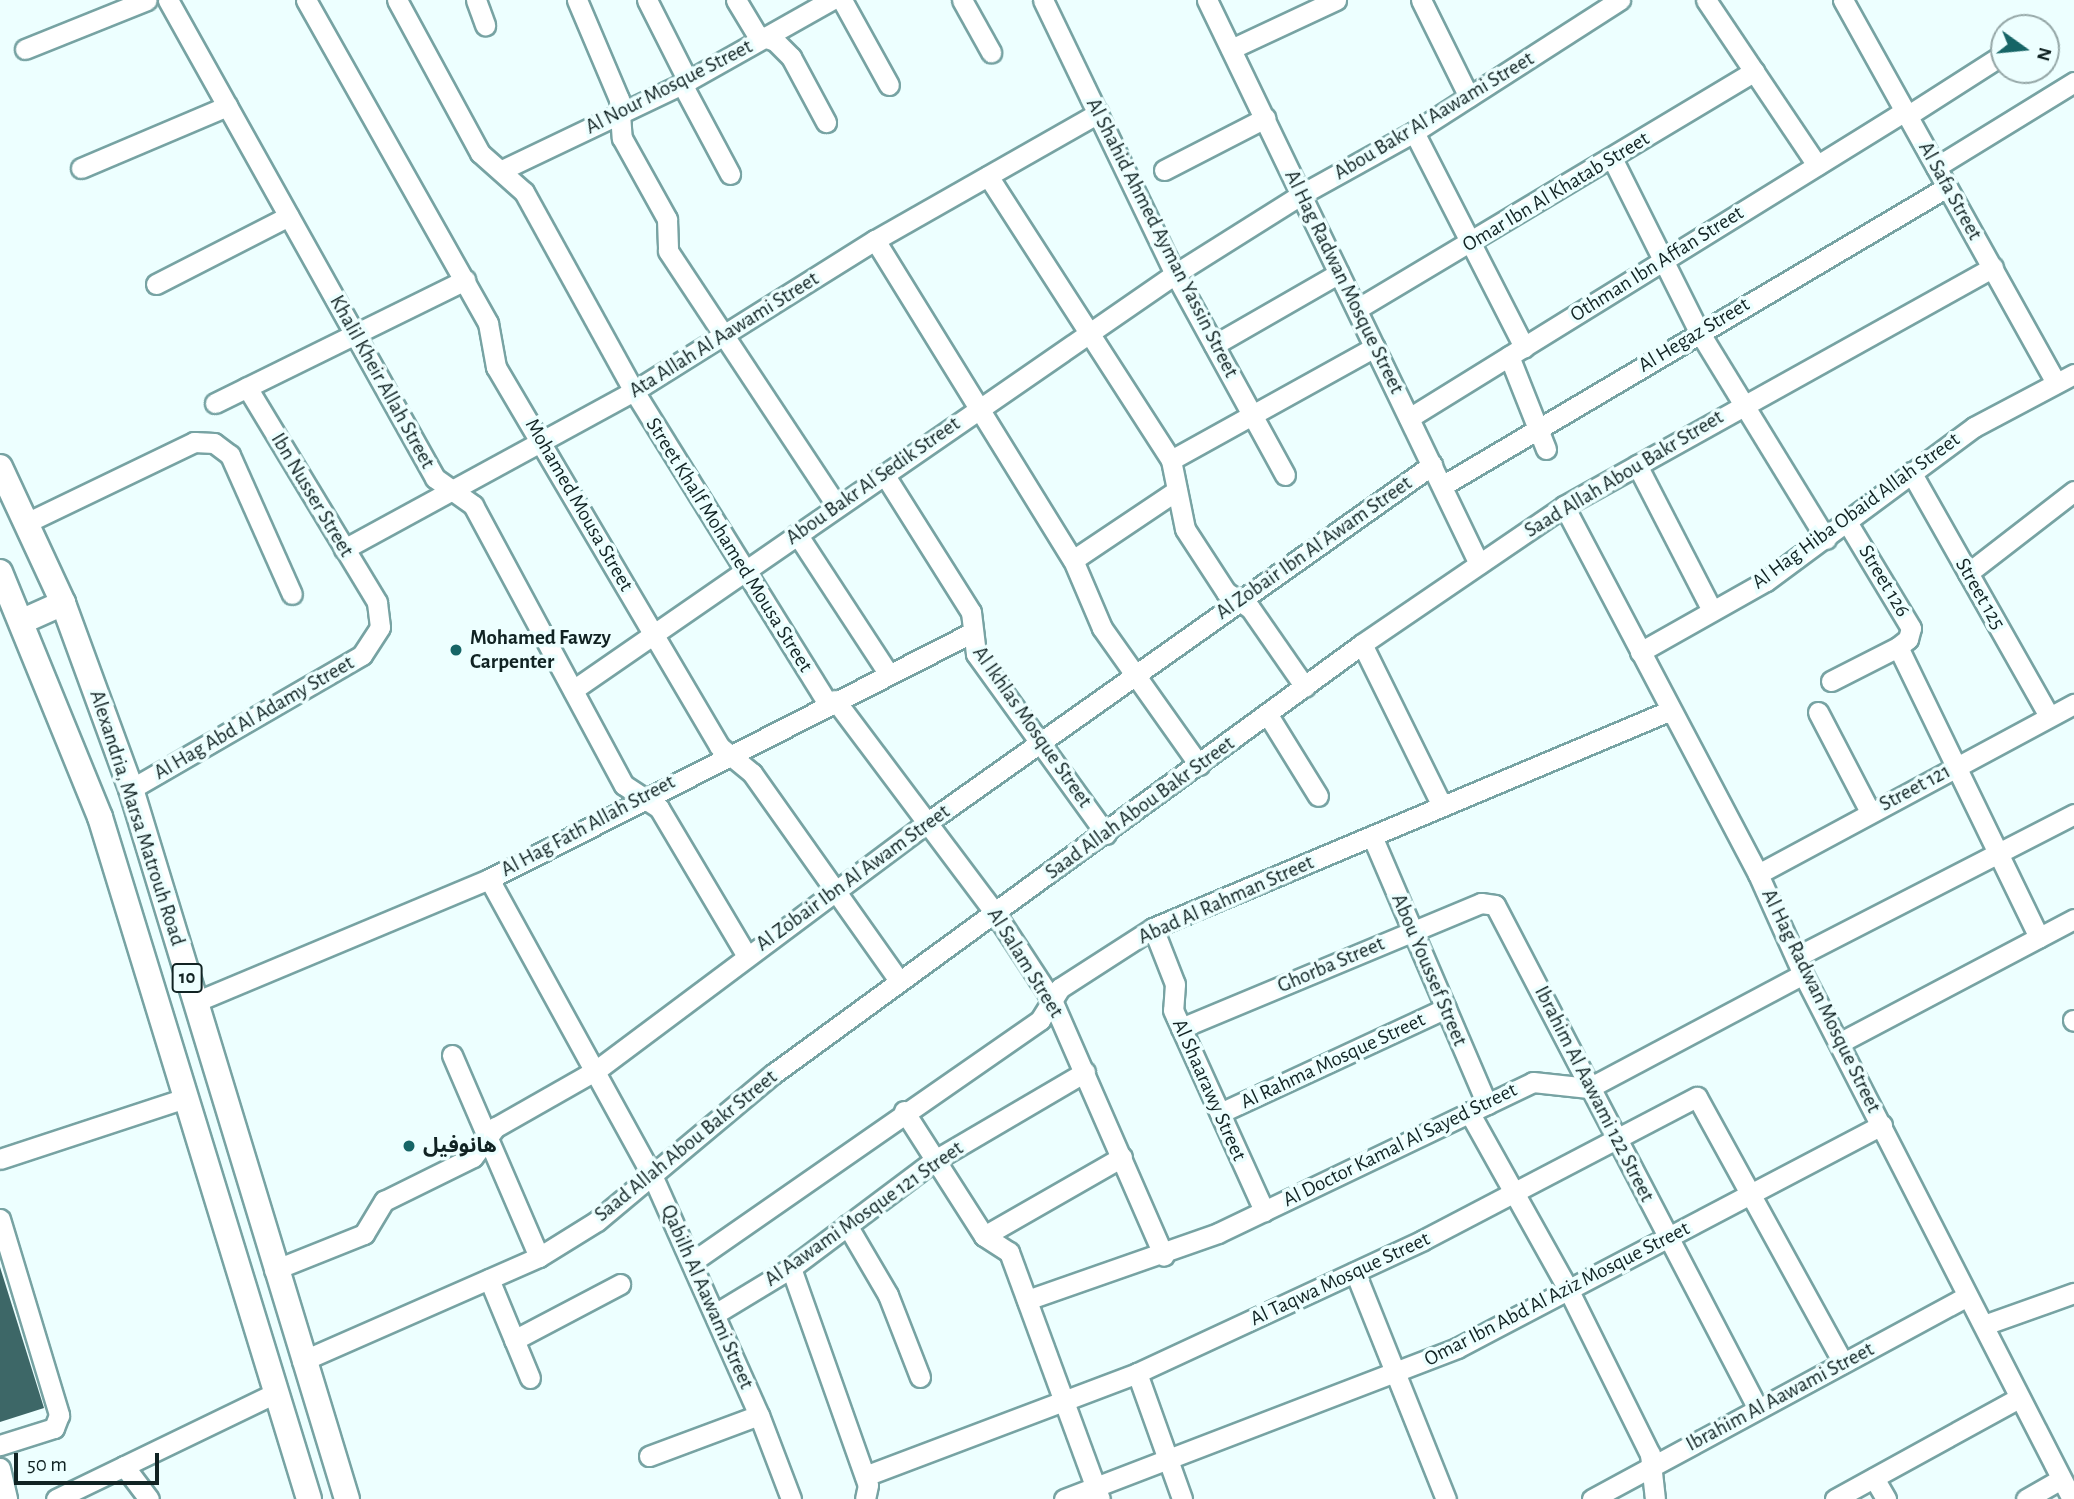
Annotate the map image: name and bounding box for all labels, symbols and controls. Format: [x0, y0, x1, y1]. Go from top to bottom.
north arrow [1990, 14, 2060, 84]
street label: Al Nour Mosque Street [581, 34, 757, 140]
text: N [2033, 45, 2055, 63]
street label: Abou Bakr Al Aawami Street [1330, 46, 1538, 186]
street label: Al Shahid Ahmed Ayman Yassin Street [1080, 94, 1244, 382]
street label: Omar Ibn Al Khatab Street [1458, 126, 1654, 258]
street label: Al Safa Street [1913, 137, 1987, 245]
street label: Al Hag Radwan Mosque Street [1279, 166, 1409, 398]
street label: Othman Ibn Affan Street [1566, 200, 1748, 328]
street label: Ata Allah Al Aawami Street [625, 266, 823, 404]
street label: Khalil Kheir Allah Street [324, 291, 440, 473]
street label: Al Hegaz Street [1634, 292, 1754, 378]
street label: Saad Allah Abou Bakr Street [1520, 405, 1728, 543]
street label: Abou Bakr Al Sedik Street [781, 411, 965, 551]
street label: Street Khalf Mohamed Mousa Street [640, 413, 818, 677]
street label: Mohamed Mousa Street [519, 414, 639, 596]
street label: Al Hag Hiba Obaid Allah Street [1747, 427, 1965, 595]
street label: Ibn Nusser Street [265, 428, 359, 562]
street label: Al Zobair Ibn Al Awam Street [1211, 471, 1417, 625]
street label: Street 126 [1853, 540, 1915, 622]
street label: Street 125 [1949, 554, 2011, 634]
place label: Mohamed Fawzy Carpenter [470, 625, 611, 675]
street label: Al Ikhlas Mosque Street [967, 641, 1097, 813]
marker: Mohamed Fawzy Carpenter [448, 642, 464, 658]
street label: Al Hag Abd Al Adamy Street [150, 650, 358, 786]
street label: Alexandria, Marsa Matrouh Road [84, 687, 190, 949]
street label: Saad Allah Abou Bakr Street [1041, 731, 1239, 885]
street label: Street 121 [1875, 759, 1955, 817]
street label: Al Hag Fath Allah Street [497, 769, 679, 883]
street label: Al Zobair Ibn Al Awam Street [751, 799, 955, 957]
street label: Abad Al Rahman Street [1134, 850, 1318, 950]
street label: Al Hag Radwan Mosque Street [1756, 885, 1886, 1117]
street label: Abou Youssef Street [1386, 890, 1472, 1050]
street label: Al Salam Street [981, 904, 1069, 1022]
street label: Ghorba Street [1274, 931, 1388, 999]
road number: 10 [171, 962, 203, 994]
street label: Ibrahim Al Aawami 122 Street [1529, 982, 1659, 1206]
street label: Al Rahma Mosque Street [1237, 1007, 1429, 1115]
street label: Al Shaarawy Street [1166, 1015, 1252, 1165]
street label: Saad Allah Abou Bakr Street [590, 1065, 782, 1227]
street label: Al Doctor Kamal Al Sayed Street [1279, 1077, 1521, 1213]
place label: هانوفيل [423, 1133, 497, 1159]
street label: Al Aawami Mosque 121 Street [760, 1136, 968, 1292]
marker: هانوفيل [401, 1138, 417, 1154]
street label: Qabilh Al Aawami Street [655, 1201, 759, 1393]
street label: Omar Ibn Abd Al Aziz Mosque Street [1420, 1216, 1694, 1372]
street label: Al Taqwa Mosque Street [1246, 1226, 1434, 1332]
street label: Ibrahim Al Aawami Street [1682, 1337, 1878, 1457]
scale bar [18, 1440, 163, 1484]
text: 50 m [27, 1454, 67, 1475]

